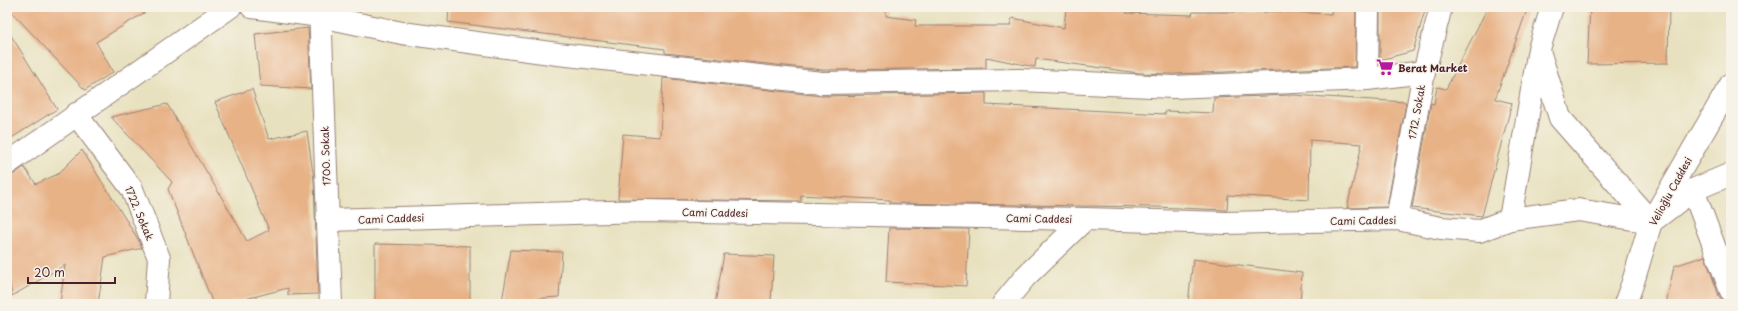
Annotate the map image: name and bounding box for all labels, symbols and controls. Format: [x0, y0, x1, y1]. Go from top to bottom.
supermarket icon: Berat Market [1375, 57, 1395, 77]
place label: Berat Market [1398, 60, 1468, 75]
street label: 1712. Sokak [1404, 83, 1428, 141]
street label: 1700. Sokak [316, 126, 334, 186]
street label: Velioğlu Caddesi [1645, 154, 1695, 228]
street label: 1722. Sokak [122, 184, 158, 243]
street label: Cami Caddesi [682, 204, 748, 220]
street label: Cami Caddesi [358, 209, 425, 227]
street label: Cami Caddesi [1006, 210, 1072, 226]
street label: Cami Caddesi [1330, 212, 1396, 228]
scale bar [28, 259, 115, 285]
text: 20 m [34, 263, 65, 281]

